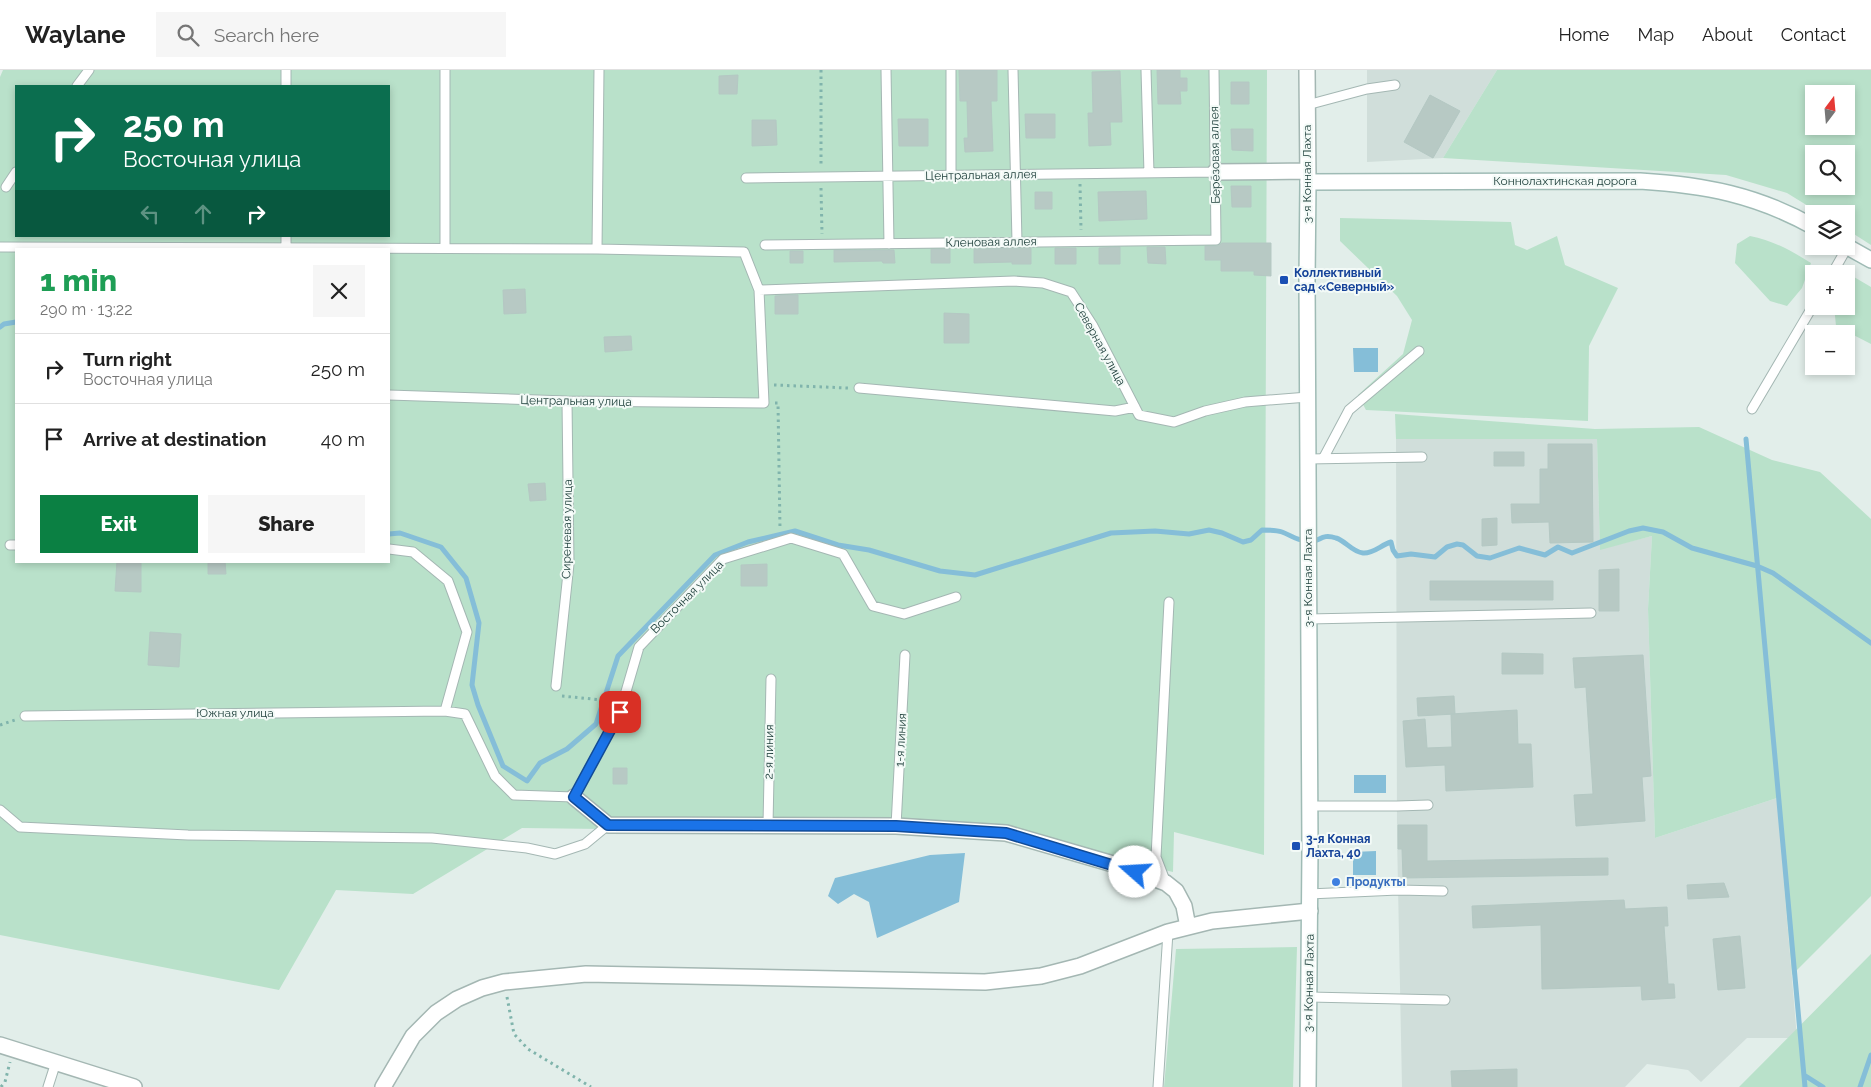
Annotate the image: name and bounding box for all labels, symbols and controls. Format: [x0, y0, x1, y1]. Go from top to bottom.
search box [156, 12, 506, 57]
text: Waylane [25, 20, 126, 49]
icon: search [174, 21, 202, 49]
text: Search here [214, 24, 319, 46]
text: Home [1558, 24, 1609, 45]
text: Map [1637, 24, 1674, 45]
text: About [1702, 24, 1753, 45]
text: Contact [1781, 24, 1846, 45]
north arrow [1805, 85, 1855, 135]
map controls [1805, 85, 1855, 375]
text: 250 m [123, 104, 225, 145]
icon: right [40, 105, 105, 170]
street label: Берёзовая аллея [1207, 106, 1223, 204]
street label: 3-я Конная Лахта [1300, 125, 1314, 223]
button: search [1805, 145, 1855, 195]
text: Восточная улица [123, 146, 301, 172]
street label: Центральная аллея [925, 167, 1037, 183]
street label: Коннолахтинская дорога [1493, 174, 1637, 188]
icon: left [136, 200, 164, 228]
icon: ahead [189, 200, 217, 228]
icon: right [242, 200, 270, 228]
button: layers [1805, 205, 1855, 255]
street label: Кленовая аллея [945, 234, 1037, 250]
text: 1 min [40, 263, 117, 298]
button: close [313, 265, 365, 317]
button: + [1805, 265, 1855, 315]
place label: Коллективный сад «Северный» [1294, 266, 1395, 294]
marker: Коллективный сад «Северный» [1278, 274, 1290, 286]
text: 290 m · 13:22 [40, 300, 133, 319]
street label: Северная улица [1071, 300, 1129, 388]
button: − [1805, 325, 1855, 375]
text: Turn right [83, 348, 172, 370]
icon: right [40, 355, 68, 383]
text: 250 m [311, 358, 365, 380]
text: Восточная улица [83, 370, 213, 389]
street label: Центральная улица [520, 393, 632, 409]
icon: arrive [40, 425, 68, 453]
text: Arrive at destination [83, 428, 267, 450]
text: 40 m [321, 428, 365, 450]
street label: Сиреневая улица [559, 479, 575, 579]
button: Exit [40, 495, 198, 553]
button: Share [208, 495, 365, 553]
street label: 3-я Конная Лахта [1301, 529, 1315, 627]
street label: Восточная улица [648, 558, 726, 636]
pin [599, 691, 641, 733]
icon: arrive [606, 698, 634, 726]
street label: Южная улица [196, 706, 274, 720]
street label: 1-я линия [893, 713, 909, 767]
street label: 2-я линия [762, 724, 776, 780]
place label: 3-я Конная Лахта, 40 [1306, 832, 1371, 860]
marker: 3-я Конная Лахта, 40 [1290, 840, 1302, 852]
position arrow [1108, 845, 1160, 897]
place label: Продукты [1346, 875, 1406, 889]
marker: Продукты [1330, 876, 1342, 888]
street label: 3-я Конная Лахта [1301, 934, 1317, 1032]

